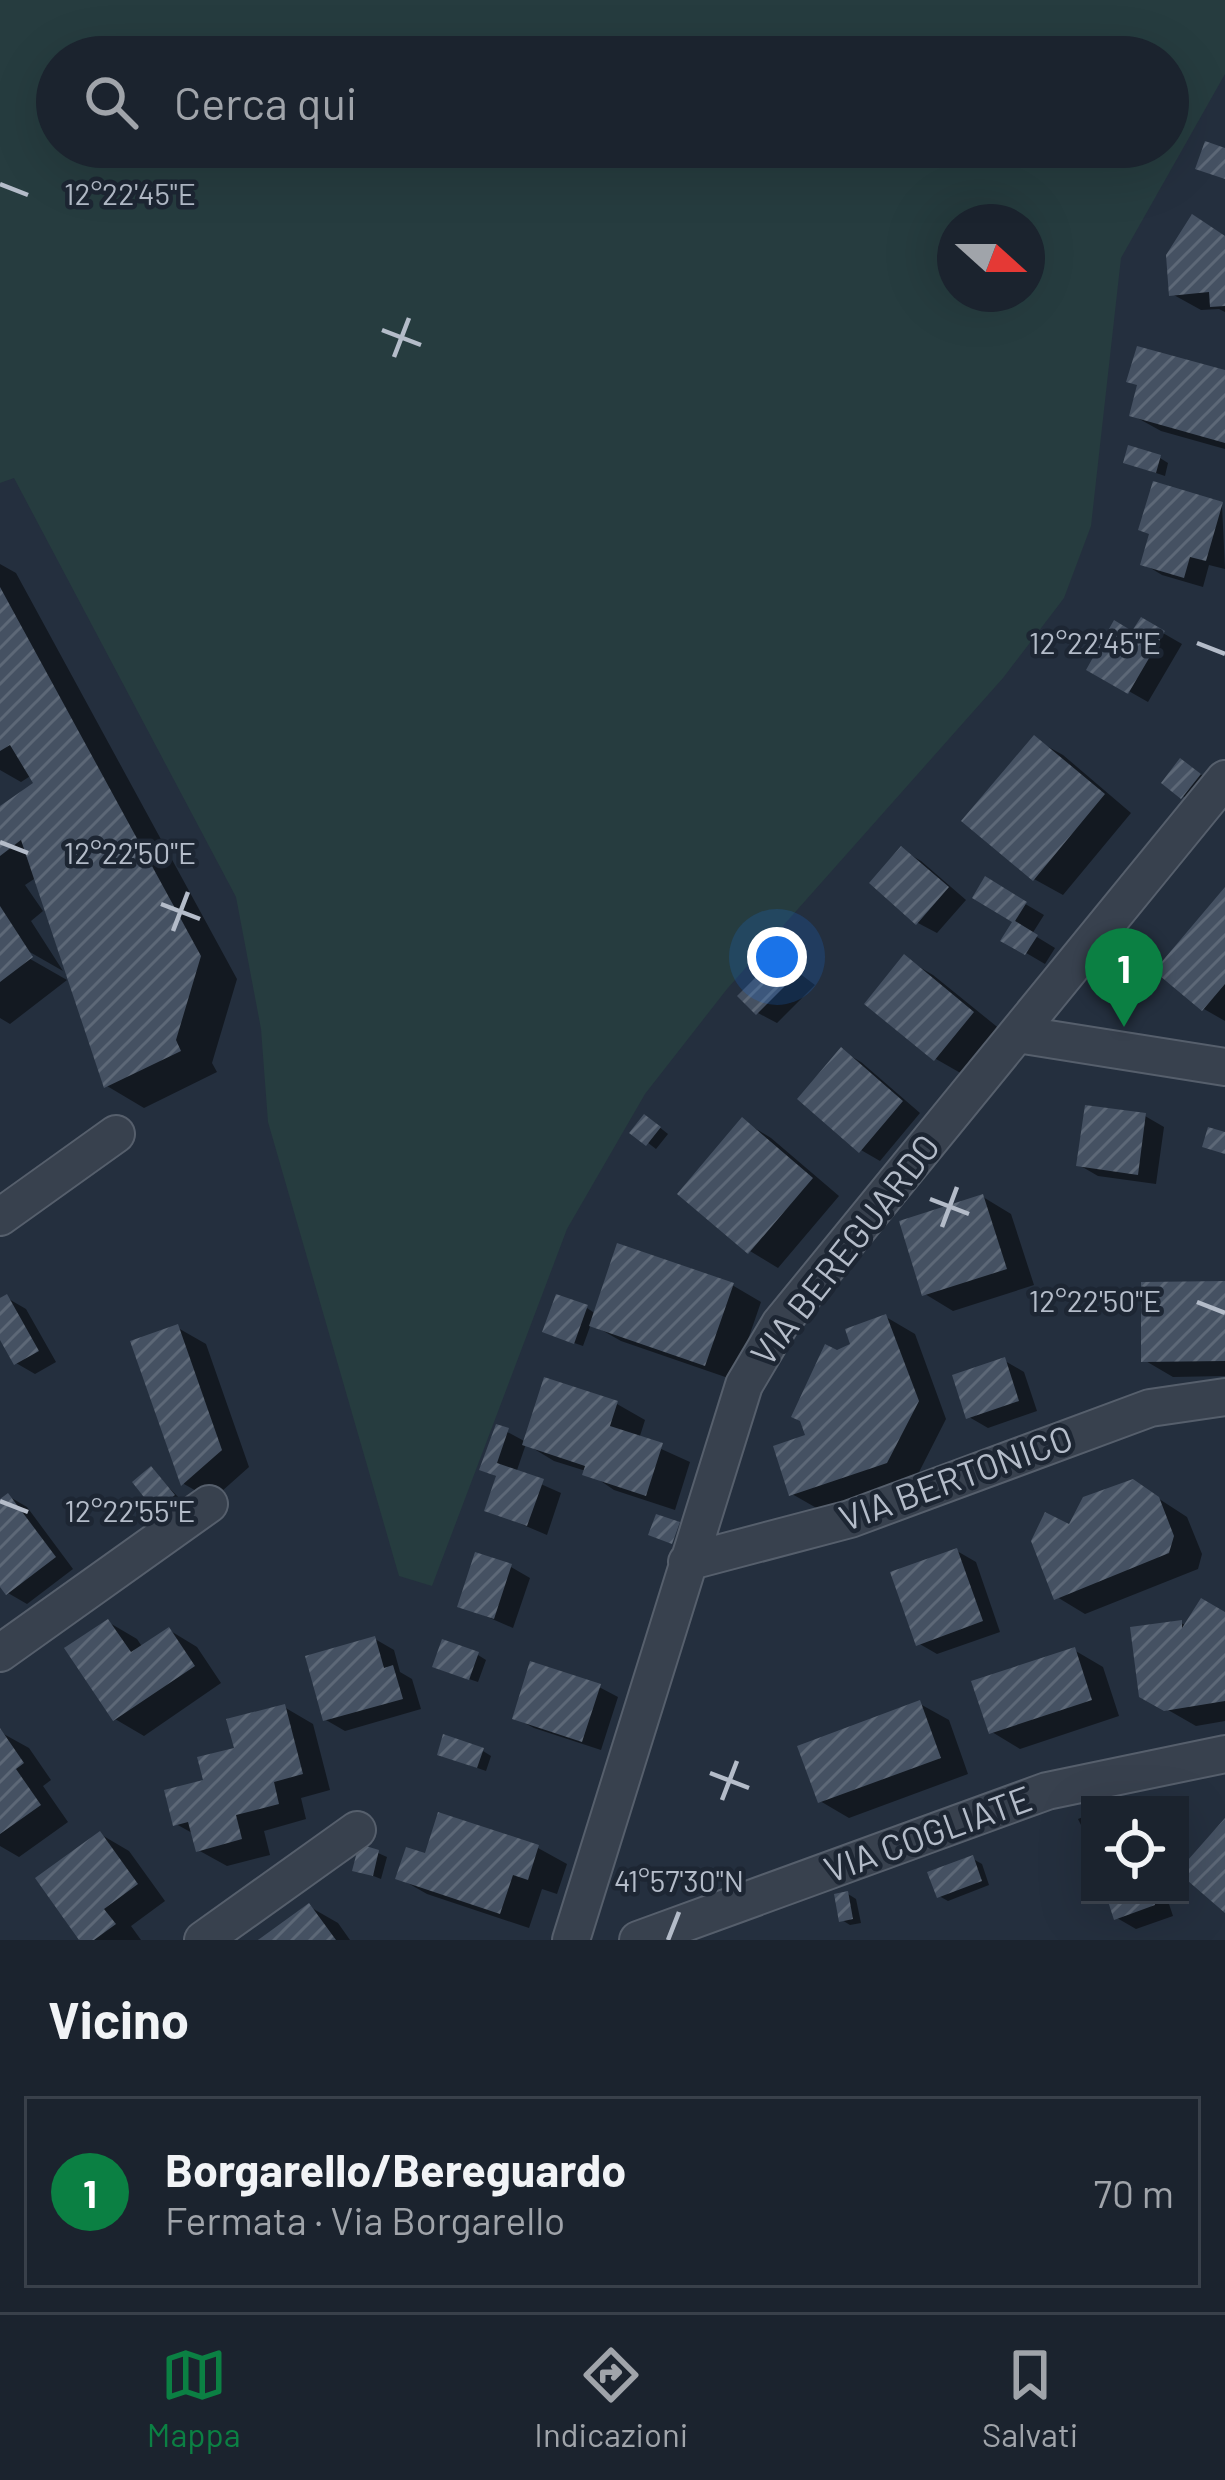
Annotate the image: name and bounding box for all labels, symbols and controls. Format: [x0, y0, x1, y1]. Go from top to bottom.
search box [36, 36, 1189, 168]
icon: search [78, 69, 144, 135]
text: Cerca qui [174, 75, 357, 129]
text: 12°22'45"E [64, 175, 196, 211]
north arrow [937, 204, 1045, 312]
text: 12°22'45"E [1029, 624, 1161, 660]
text: 12°22'50"E [64, 834, 196, 870]
your location [747, 927, 807, 987]
pin: 1 [1085, 928, 1163, 1027]
street label: VIA BEREGUARDO [740, 1125, 947, 1373]
text: 12°22'50"E [1029, 1282, 1161, 1318]
street label: VIA BERTONICO [833, 1414, 1078, 1539]
text: 12°22'55"E [64, 1492, 196, 1528]
street label: VIA COGLIATE [818, 1775, 1037, 1890]
map controls [1081, 1796, 1189, 1904]
button: locate [1081, 1796, 1189, 1904]
text: 41°57'30"N [614, 1862, 744, 1898]
text: Vicino [48, 1988, 189, 2049]
text: Borgarello/Bereguardo [165, 2142, 626, 2196]
text: 1 [83, 2169, 97, 2216]
text: 70 m [1093, 2169, 1174, 2216]
text: Fermata · Via Borgarello [165, 2196, 565, 2243]
tab: Mappa [147, 2342, 241, 2454]
tab: Indicazioni [534, 2342, 688, 2454]
tab: Salvati [982, 2342, 1078, 2454]

